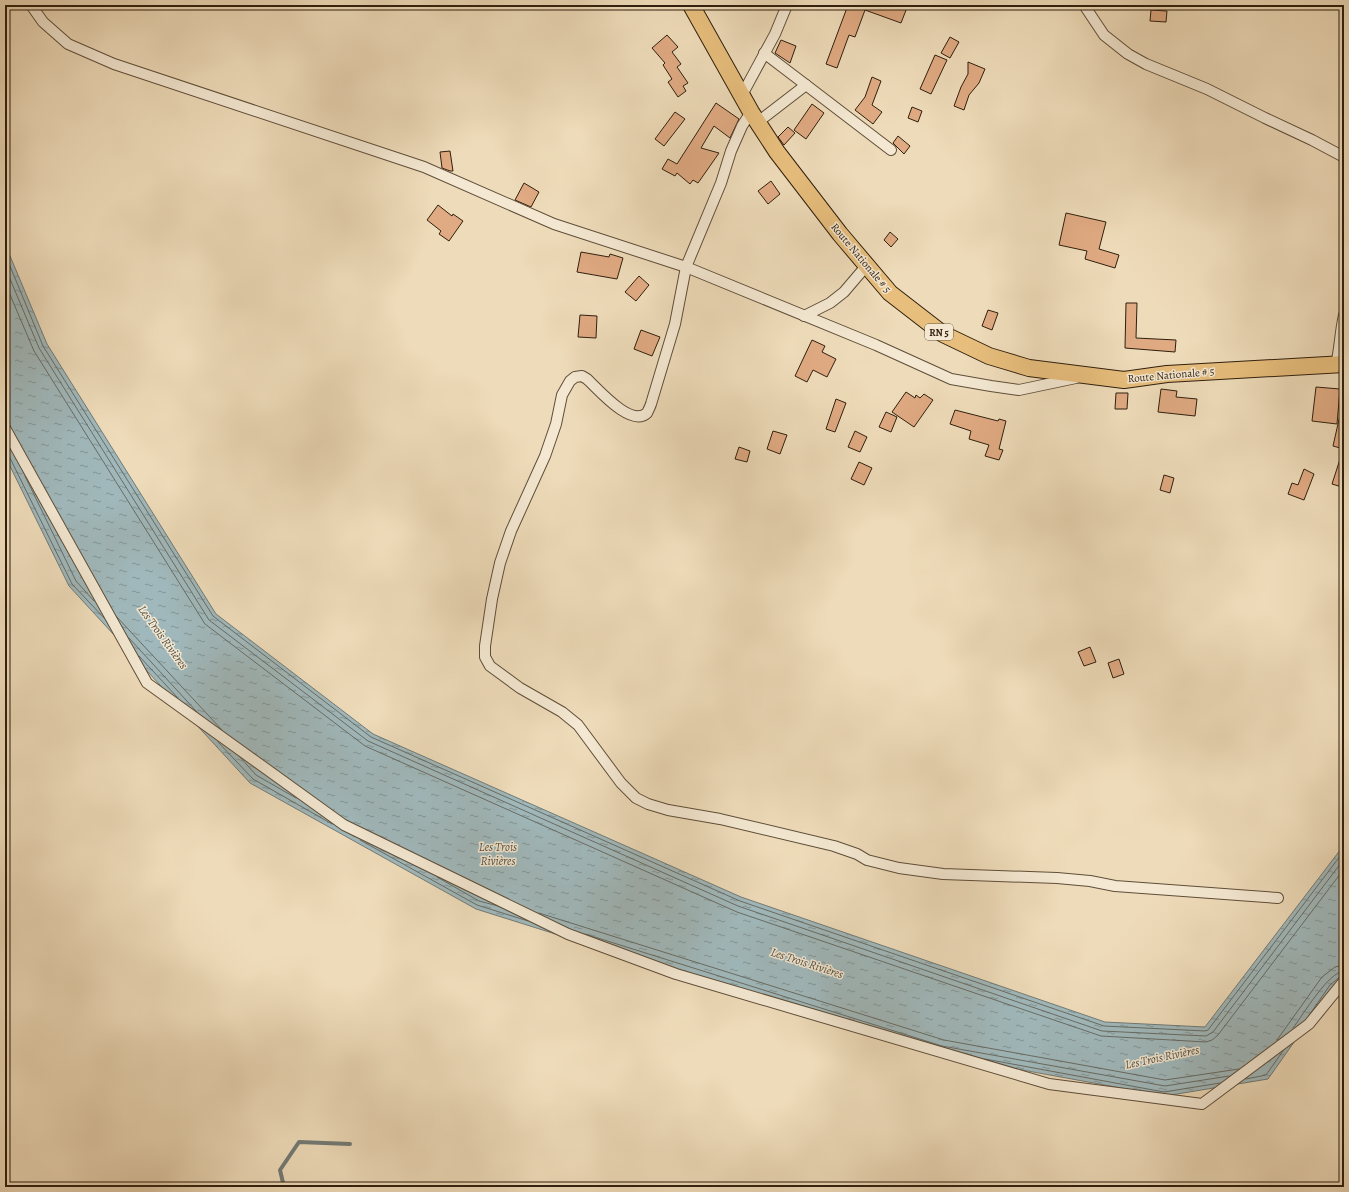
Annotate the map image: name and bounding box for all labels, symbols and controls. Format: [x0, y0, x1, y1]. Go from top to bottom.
street label: Route Nationale # 5 [827, 220, 895, 296]
road number: RN 5 [925, 324, 953, 340]
street label: Route Nationale # 5 [1127, 364, 1215, 386]
water label: Les Trois Rivières [134, 602, 192, 672]
water label: Les Trois Rivières [479, 839, 517, 869]
water label: Les Trois Rivières [769, 944, 845, 982]
water label: Les Trois Rivières [1123, 1041, 1201, 1073]

